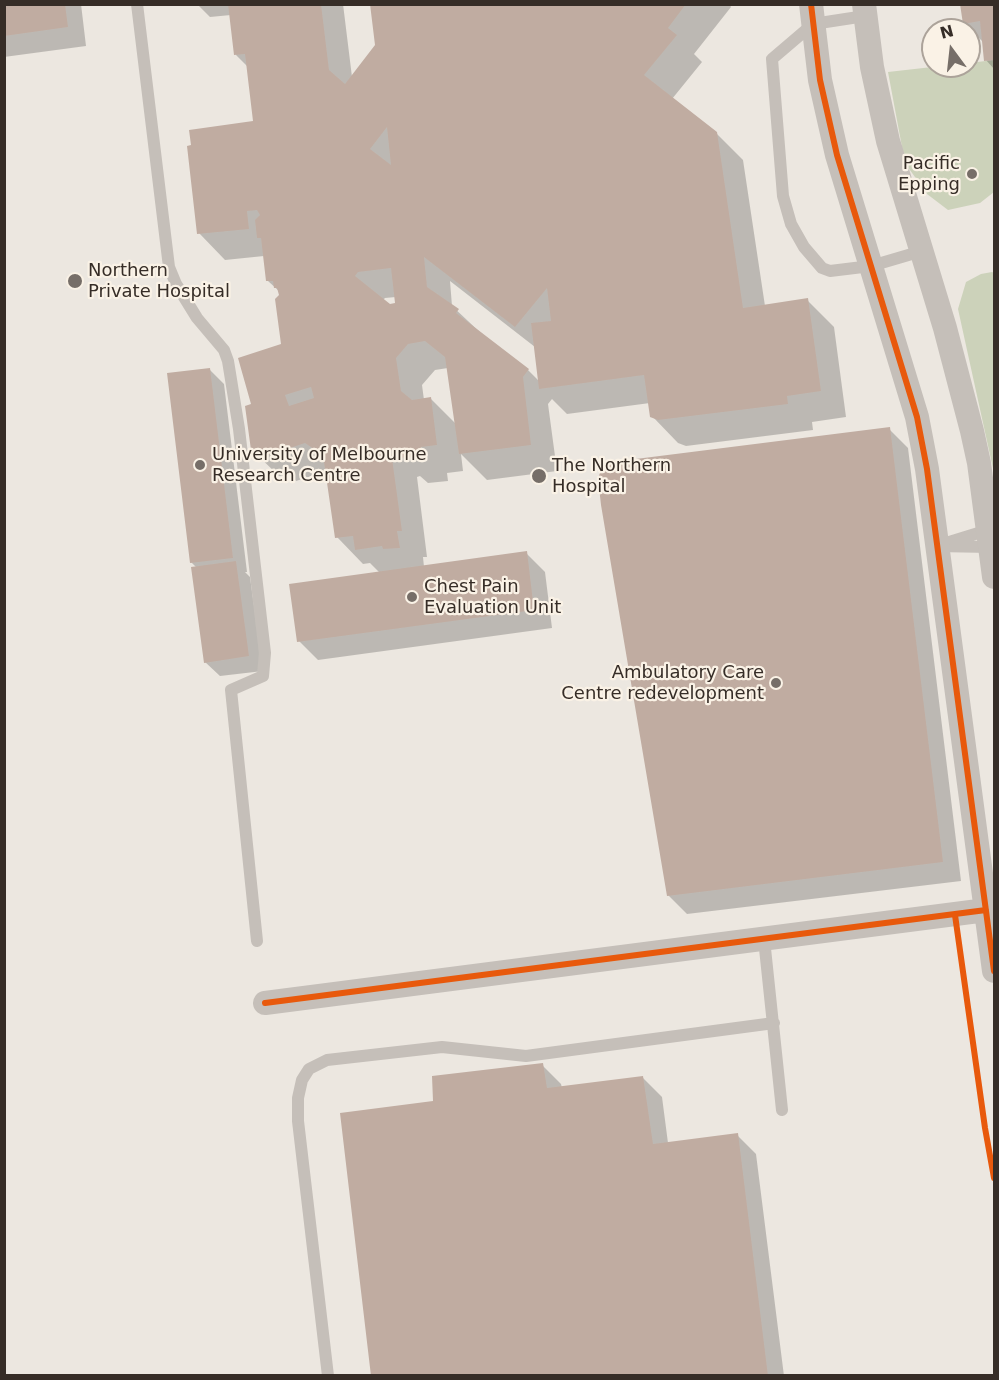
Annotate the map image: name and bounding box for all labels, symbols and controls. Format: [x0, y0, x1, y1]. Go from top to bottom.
north arrow [921, 18, 981, 78]
text: N [938, 21, 956, 43]
place label: Pacific Epping [898, 153, 960, 195]
marker: Pacific Epping [965, 167, 979, 181]
place label: Northern Private Hospital [88, 260, 230, 302]
marker: Northern Private Hospital [66, 272, 84, 290]
place label: University of Melbourne Research Centre [212, 444, 427, 486]
place label: The Northern Hospital [552, 455, 671, 498]
marker: University of Melbourne Research Centre [193, 458, 207, 472]
marker: The Northern Hospital [530, 467, 548, 485]
place label: Chest Pain Evaluation Unit [424, 576, 561, 618]
marker: Chest Pain Evaluation Unit [405, 590, 419, 604]
place label: Ambulatory Care Centre redevelopment [561, 662, 764, 704]
marker: Ambulatory Care Centre redevelopment [769, 676, 783, 690]

